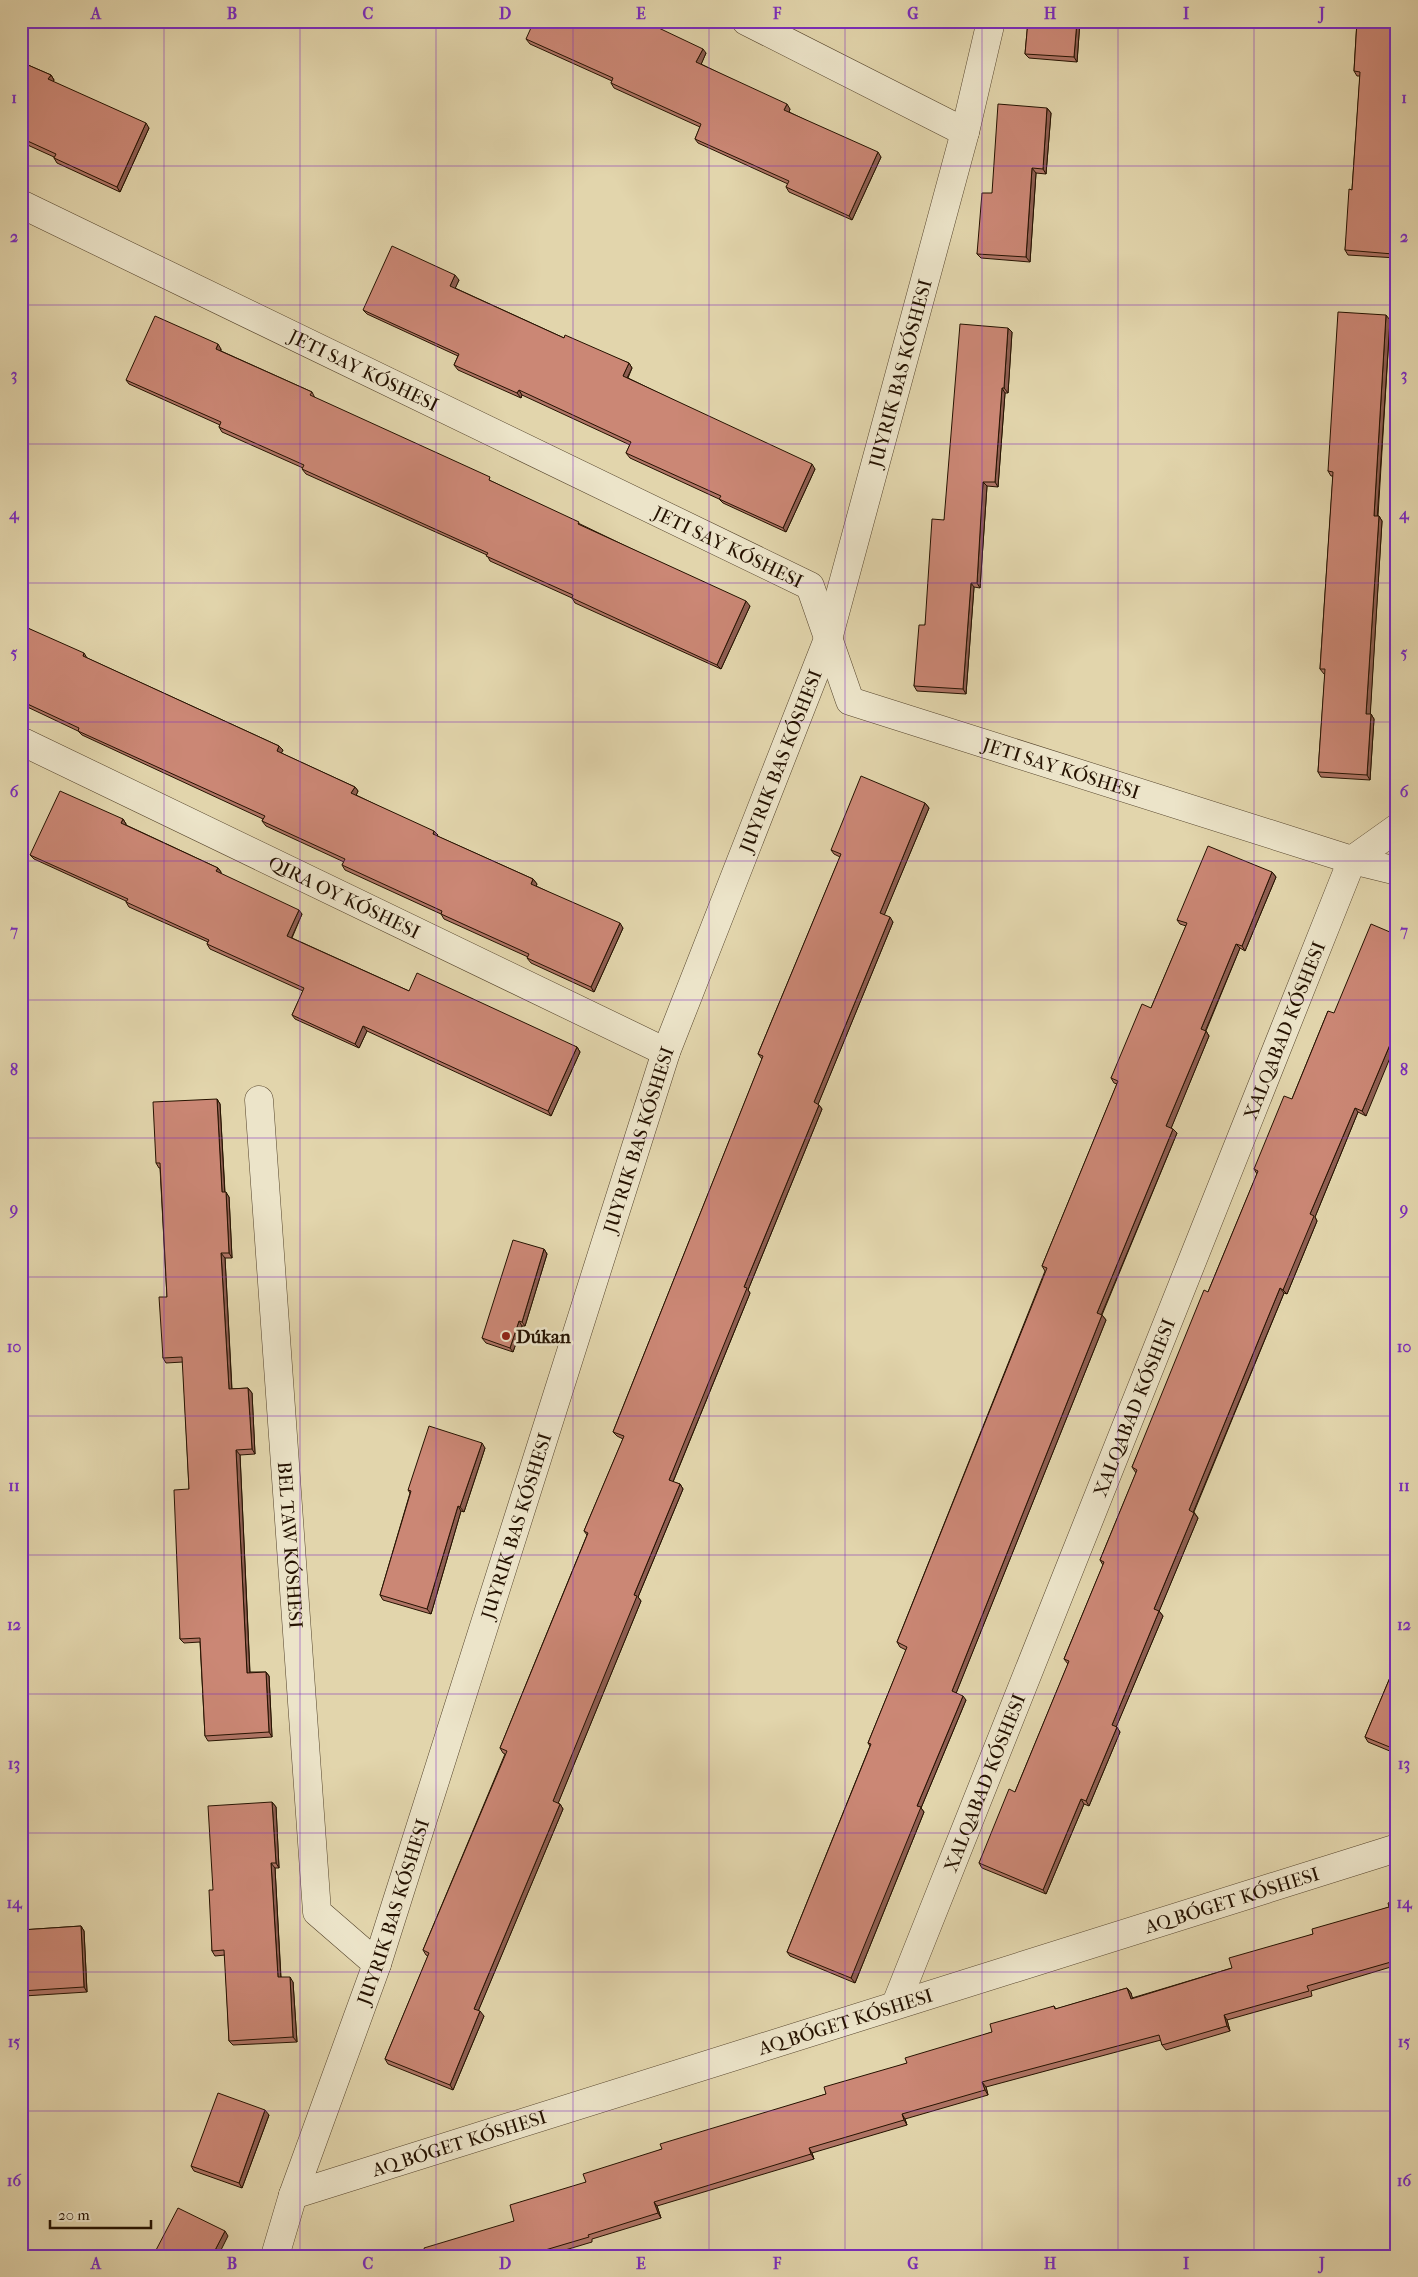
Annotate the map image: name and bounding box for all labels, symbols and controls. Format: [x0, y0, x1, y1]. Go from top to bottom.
text: A [90, 4, 102, 23]
text: B [227, 4, 237, 23]
text: C [363, 4, 374, 23]
text: D [499, 4, 511, 23]
text: E [636, 4, 646, 23]
text: F [772, 4, 782, 23]
text: G [907, 4, 919, 23]
text: H [1044, 4, 1057, 23]
text: I [1183, 4, 1190, 23]
text: J [1317, 4, 1325, 24]
text: 1 [11, 88, 17, 107]
text: 1 [1401, 88, 1407, 107]
text: 2 [10, 227, 18, 246]
text: 2 [1400, 227, 1408, 246]
street label: JUYRIK BAS KÓSHESI [864, 277, 937, 472]
street label: JETI SAY KÓSHESI [283, 325, 442, 416]
text: 3 [11, 365, 17, 385]
text: 3 [1401, 365, 1407, 385]
street label: JETI SAY KÓSHESI [648, 501, 806, 593]
text: 4 [8, 504, 20, 524]
text: 4 [1398, 504, 1410, 524]
text: 5 [11, 643, 18, 662]
text: 5 [1401, 643, 1408, 662]
street label: JUYRIK BAS KÓSHESI [735, 667, 827, 857]
street label: JETI SAY KÓSHESI [978, 733, 1142, 804]
text: 6 [10, 782, 19, 801]
text: 6 [1400, 782, 1409, 801]
street label: QIRA OY KÓSHESI [265, 852, 423, 944]
text: 7 [9, 921, 18, 940]
text: 7 [1399, 921, 1408, 940]
street label: XALQABAD KÓSHESI [1240, 938, 1330, 1123]
street label: JUYRIK BAS KÓSHESI [599, 1044, 679, 1238]
text: 8 [10, 1060, 18, 1079]
text: 8 [1400, 1060, 1408, 1079]
text: 9 [9, 1199, 18, 1219]
text: 9 [1399, 1199, 1408, 1219]
street label: XALQABAD KÓSHESI [1089, 1316, 1180, 1500]
place label: Dúkan [516, 1326, 572, 1348]
marker: Dúkan [500, 1330, 512, 1342]
text: 10 [7, 1337, 21, 1356]
text: 10 [1397, 1337, 1411, 1356]
street label: JUYRIK BAS KÓSHESI [476, 1430, 557, 1624]
street label: BEL TAW KÓSHESI [273, 1461, 307, 1629]
text: 11 [8, 1476, 20, 1495]
text: 11 [1398, 1476, 1410, 1495]
text: 12 [7, 1615, 21, 1634]
text: 12 [1397, 1615, 1411, 1634]
street label: XALQABAD KÓSHESI [940, 1691, 1030, 1876]
text: 13 [8, 1754, 20, 1774]
text: 13 [1398, 1754, 1410, 1774]
street label: JUYRIK BAS KÓSHESI [352, 1816, 434, 2010]
street label: AQ BÓGET KÓSHESI [1141, 1863, 1322, 1939]
text: 14 [6, 1893, 23, 1913]
text: 14 [1396, 1893, 1413, 1913]
street label: AQ BÓGET KÓSHESI [755, 1985, 936, 2060]
text: 15 [8, 2032, 20, 2051]
text: 15 [1398, 2032, 1410, 2051]
street label: AQ BÓGET KÓSHESI [368, 2106, 549, 2182]
text: 16 [7, 2171, 21, 2190]
text: 16 [1397, 2171, 1411, 2190]
scale bar [50, 2197, 151, 2229]
text: 20 m [58, 2206, 90, 2224]
text: A [90, 2254, 102, 2273]
text: B [227, 2254, 237, 2273]
text: C [363, 2254, 374, 2273]
text: D [499, 2254, 511, 2273]
text: E [636, 2254, 646, 2273]
text: F [772, 2254, 782, 2273]
text: G [907, 2254, 919, 2273]
text: H [1044, 2254, 1057, 2273]
text: I [1183, 2254, 1190, 2273]
text: J [1317, 2254, 1325, 2274]

